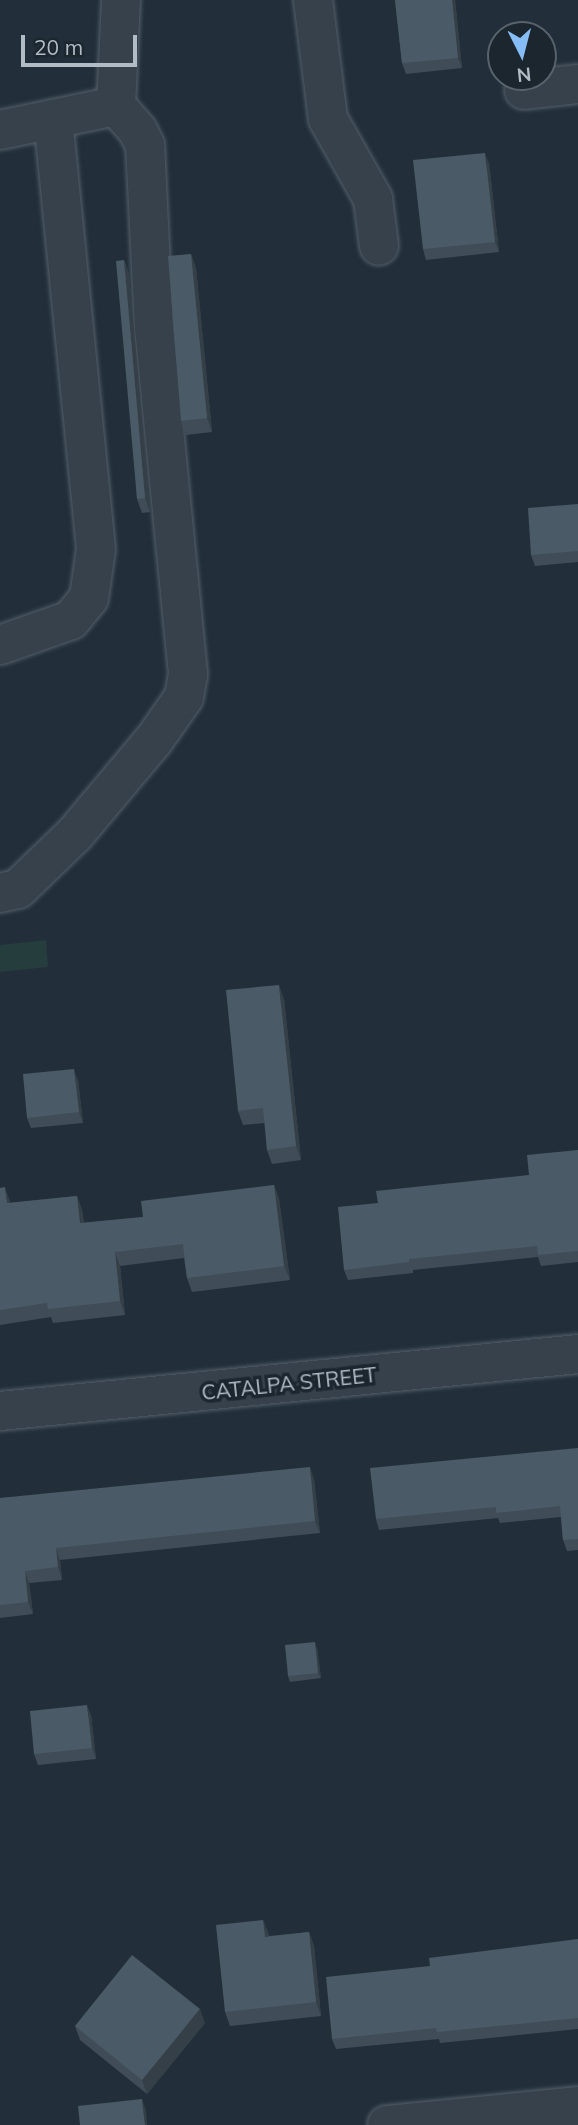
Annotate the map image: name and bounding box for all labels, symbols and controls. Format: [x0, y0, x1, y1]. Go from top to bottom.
scale bar [24, 21, 140, 65]
north arrow [487, 21, 557, 91]
text: 20 m [34, 34, 83, 60]
text: N [516, 62, 532, 88]
street label: CATALPA STREET [200, 1361, 378, 1405]

